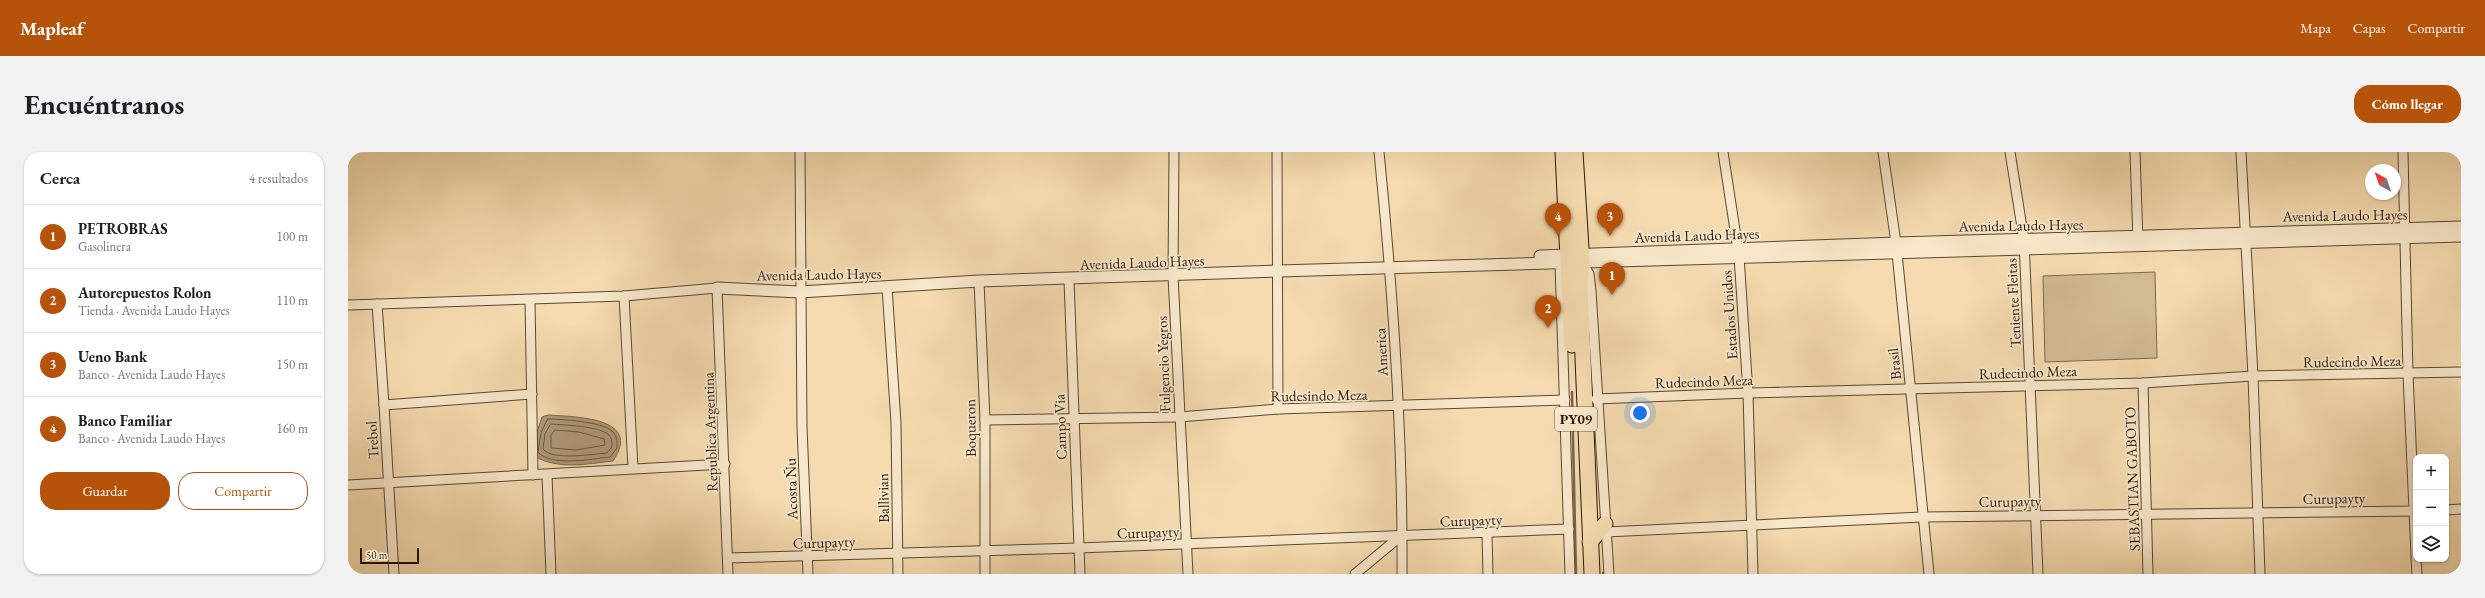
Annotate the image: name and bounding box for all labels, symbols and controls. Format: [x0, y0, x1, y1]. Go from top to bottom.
text: Mapleaf [20, 16, 84, 41]
text: Mapa [2300, 19, 2331, 37]
text: Capas [2353, 19, 2385, 37]
text: Compartir [2407, 19, 2465, 37]
button: Cómo llegar [2354, 85, 2461, 123]
text: Encuéntranos [24, 86, 184, 122]
north arrow [2365, 164, 2401, 200]
text: Cerca [40, 167, 80, 189]
text: 4 resultados [249, 170, 308, 187]
pin: 4 [1545, 203, 1571, 236]
pin: 3 [1597, 203, 1623, 236]
street label: Avenida Laudo Hayes [2281, 204, 2408, 226]
street label: Avenida Laudo Hayes [1957, 214, 2084, 236]
text: PETROBRAS [78, 219, 168, 238]
street label: Avenida Laudo Hayes [1633, 223, 1760, 247]
text: 1 [50, 228, 56, 245]
text: 100 m [277, 228, 308, 245]
text: Gasolinera [78, 238, 131, 255]
street label: Avenida Laudo Hayes [1078, 250, 1205, 274]
street label: Teniente Fleitas [2001, 258, 2025, 348]
pin: 1 [1599, 262, 1625, 295]
street label: Avenida Laudo Hayes [755, 263, 882, 285]
street label: Estados Unidos [1716, 270, 1742, 360]
text: Autorepuestos Rolon [78, 283, 211, 302]
text: 2 [50, 292, 56, 309]
text: 110 m [277, 292, 308, 309]
pin: 2 [1535, 295, 1561, 328]
text: Tienda · Avenida Laudo Hayes [78, 302, 230, 319]
street label: Fulgencio Yegros [1152, 315, 1174, 413]
street label: America [1370, 327, 1392, 378]
text: Ueno Bank [78, 347, 147, 366]
street label: Brasil [1883, 347, 1905, 381]
street label: Rudecindo Meza [2303, 351, 2401, 371]
text: 3 [50, 356, 56, 373]
text: 150 m [277, 356, 308, 373]
street label: Rudecindo Meza [1979, 361, 2077, 383]
text: Banco · Avenida Laudo Hayes [78, 366, 225, 383]
street label: Rudecindo Meza [1655, 370, 1753, 392]
street label: Republica Argentina [698, 372, 722, 492]
street label: Rudesindo Meza [1270, 385, 1368, 405]
street label: Campo Via [1049, 394, 1071, 460]
street label: Boqueron [960, 399, 980, 457]
your location [1630, 403, 1650, 423]
street label: SEBASTIAN GABOTO [2120, 406, 2144, 552]
road number: PY09 [1555, 407, 1597, 431]
text: Banco Familiar [78, 411, 172, 430]
text: 4 [50, 420, 56, 437]
text: 160 m [277, 420, 308, 437]
street label: Trebol [361, 420, 383, 460]
text: Banco · Avenida Laudo Hayes [78, 430, 225, 447]
map controls [2413, 454, 2449, 562]
button: + [2413, 454, 2449, 490]
street label: Acosta Ñu [780, 458, 802, 521]
button: Guardar [40, 472, 170, 510]
button: Compartir [178, 472, 308, 510]
street label: Ballivian [873, 473, 893, 523]
street label: Curupayty [2303, 488, 2366, 508]
button: − [2413, 490, 2449, 526]
street label: Curupayty [1979, 491, 2042, 511]
street label: Curupayty [1439, 509, 1503, 531]
street label: Curupayty [1116, 521, 1180, 543]
button: layers [2413, 526, 2449, 562]
street label: Curupayty [792, 531, 856, 553]
scale bar [360, 546, 419, 565]
text: 50 m [366, 548, 387, 562]

